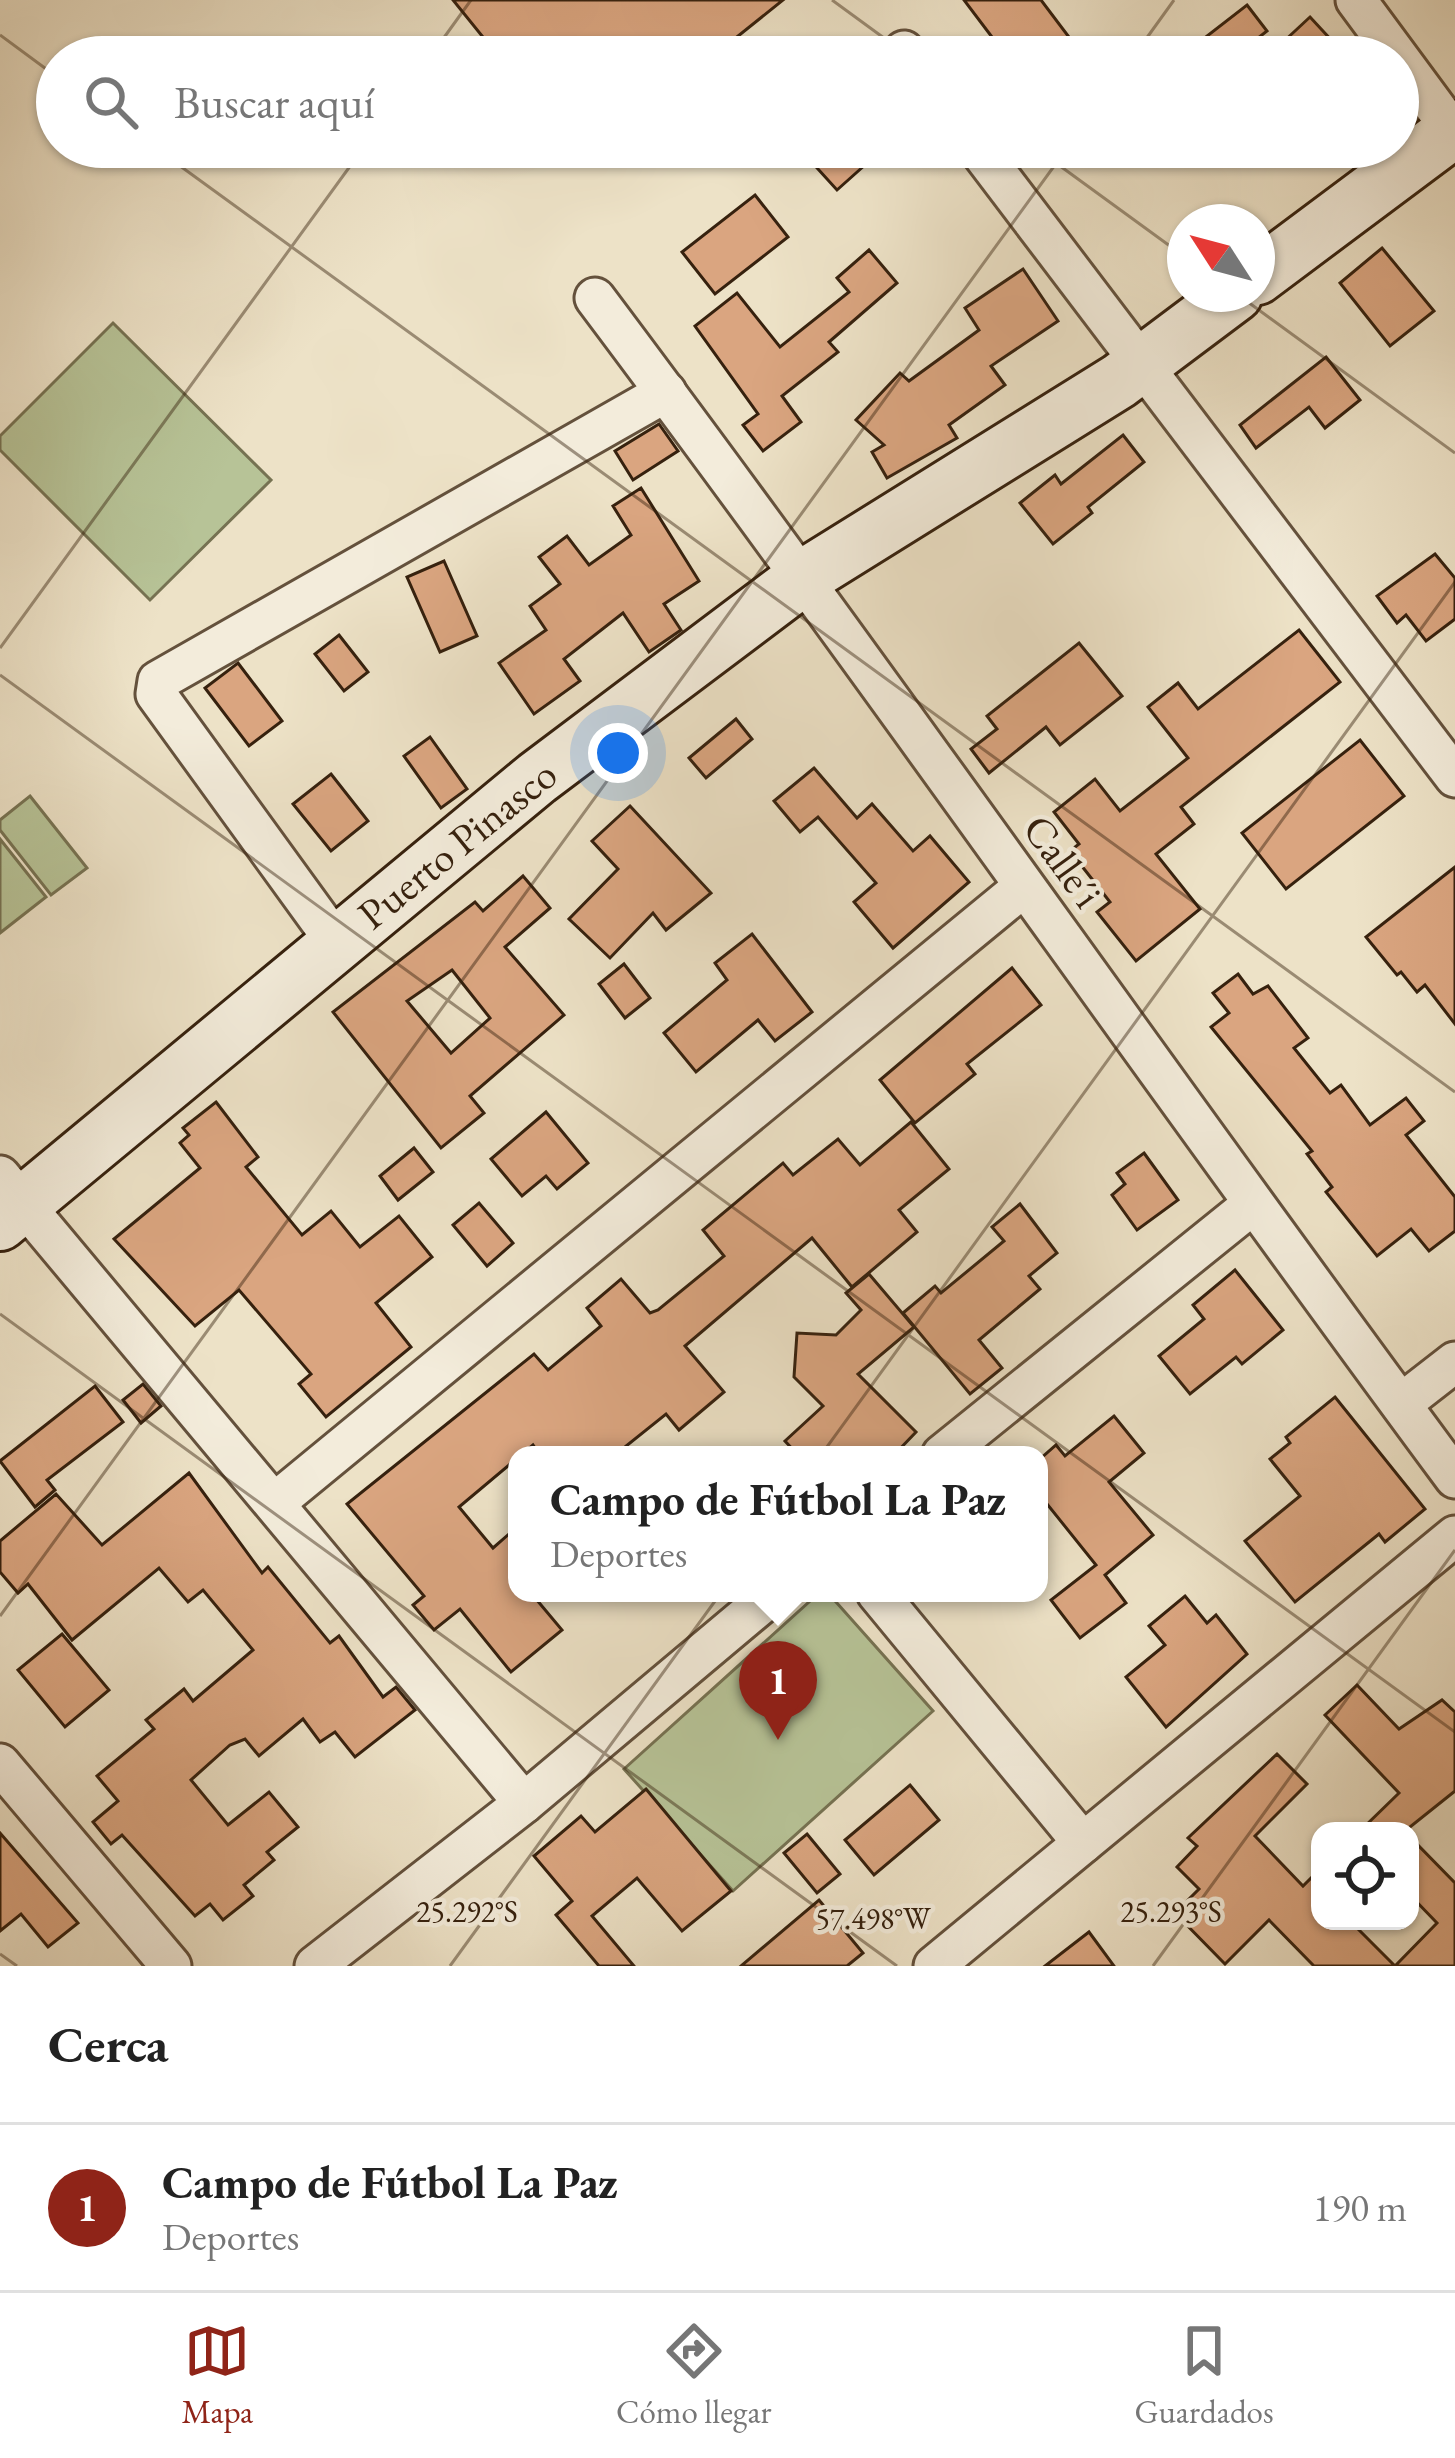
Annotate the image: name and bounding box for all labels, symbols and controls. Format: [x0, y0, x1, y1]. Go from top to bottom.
search box [36, 36, 1419, 168]
icon: search [78, 69, 144, 135]
text: Buscar aquí [174, 73, 374, 131]
north arrow [1167, 204, 1275, 312]
your location [588, 723, 648, 783]
street label: Puerto Pinasco [346, 747, 568, 941]
street label: Calle´i [1011, 804, 1115, 918]
popup [508, 1446, 1048, 1602]
text: Campo de Fútbol La Paz [550, 1470, 1006, 1528]
text: Deportes [550, 1528, 687, 1579]
pin: 1 [739, 1641, 817, 1740]
map controls [1311, 1822, 1419, 1930]
button: locate [1311, 1822, 1419, 1930]
text: 25.292°S [416, 1892, 518, 1931]
text: 25.293°S [1120, 1892, 1222, 1931]
text: 57.498°W [815, 1899, 931, 1938]
text: Cerca [48, 2011, 168, 2077]
text: Campo de Fútbol La Paz [162, 2153, 618, 2211]
text: 1 [77, 2182, 97, 2233]
text: 190 m [1313, 2182, 1407, 2233]
text: Deportes [162, 2211, 299, 2262]
tab: Mapa [181, 2318, 253, 2433]
tab: Cómo llegar [616, 2318, 772, 2433]
tab: Guardados [1134, 2318, 1274, 2433]

